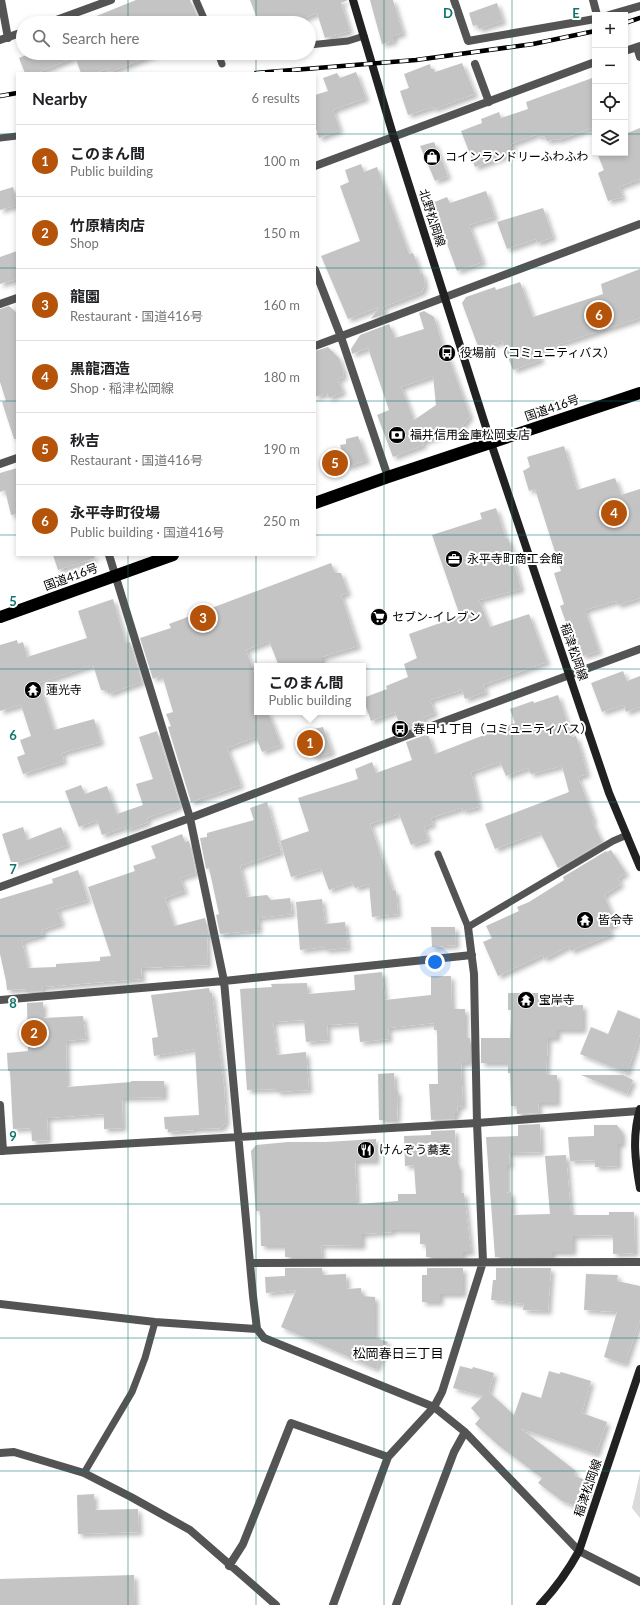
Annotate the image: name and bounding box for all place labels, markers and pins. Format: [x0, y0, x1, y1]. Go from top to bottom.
shop icon: コインランドリーふわふわ [422, 147, 442, 167]
place label: コインランドリーふわふわ [445, 149, 589, 164]
pin: 6 [586, 300, 612, 330]
bus stop icon: 役場前（コミュニティバス） [437, 343, 457, 363]
place label: 役場前（コミュニティバス） [460, 345, 615, 360]
bank icon: 福井信用金庫松岡支店 [387, 425, 407, 445]
place label: 福井信用金庫松岡支店 [410, 427, 530, 442]
pin: 5 [322, 448, 348, 478]
pin: 4 [601, 498, 627, 528]
office icon: 永平寺町商工会館 [444, 549, 464, 569]
place label: 永平寺町商工会館 [467, 551, 563, 566]
pin: 3 [190, 603, 216, 633]
supermarket icon: セブン-イレブン [369, 607, 389, 627]
place label: セブン-イレブン [392, 609, 480, 624]
temple icon: 蓮光寺 [23, 680, 43, 700]
place label: 蓮光寺 [46, 682, 82, 697]
bus stop icon: 春日１丁目（コミュニティバス） [390, 719, 410, 739]
place label: 春日１丁目（コミュニティバス） [413, 721, 592, 736]
pin: 1 [297, 728, 323, 758]
temple icon: 皆令寺 [575, 910, 595, 930]
place label: 皆令寺 [598, 912, 634, 927]
temple icon: 宝岸寺 [516, 990, 536, 1010]
place label: 宝岸寺 [539, 992, 575, 1007]
pin: 2 [21, 1018, 47, 1048]
restaurant icon: けんぞう蕎麦 [356, 1140, 376, 1160]
place label: けんぞう蕎麦 [379, 1142, 451, 1157]

